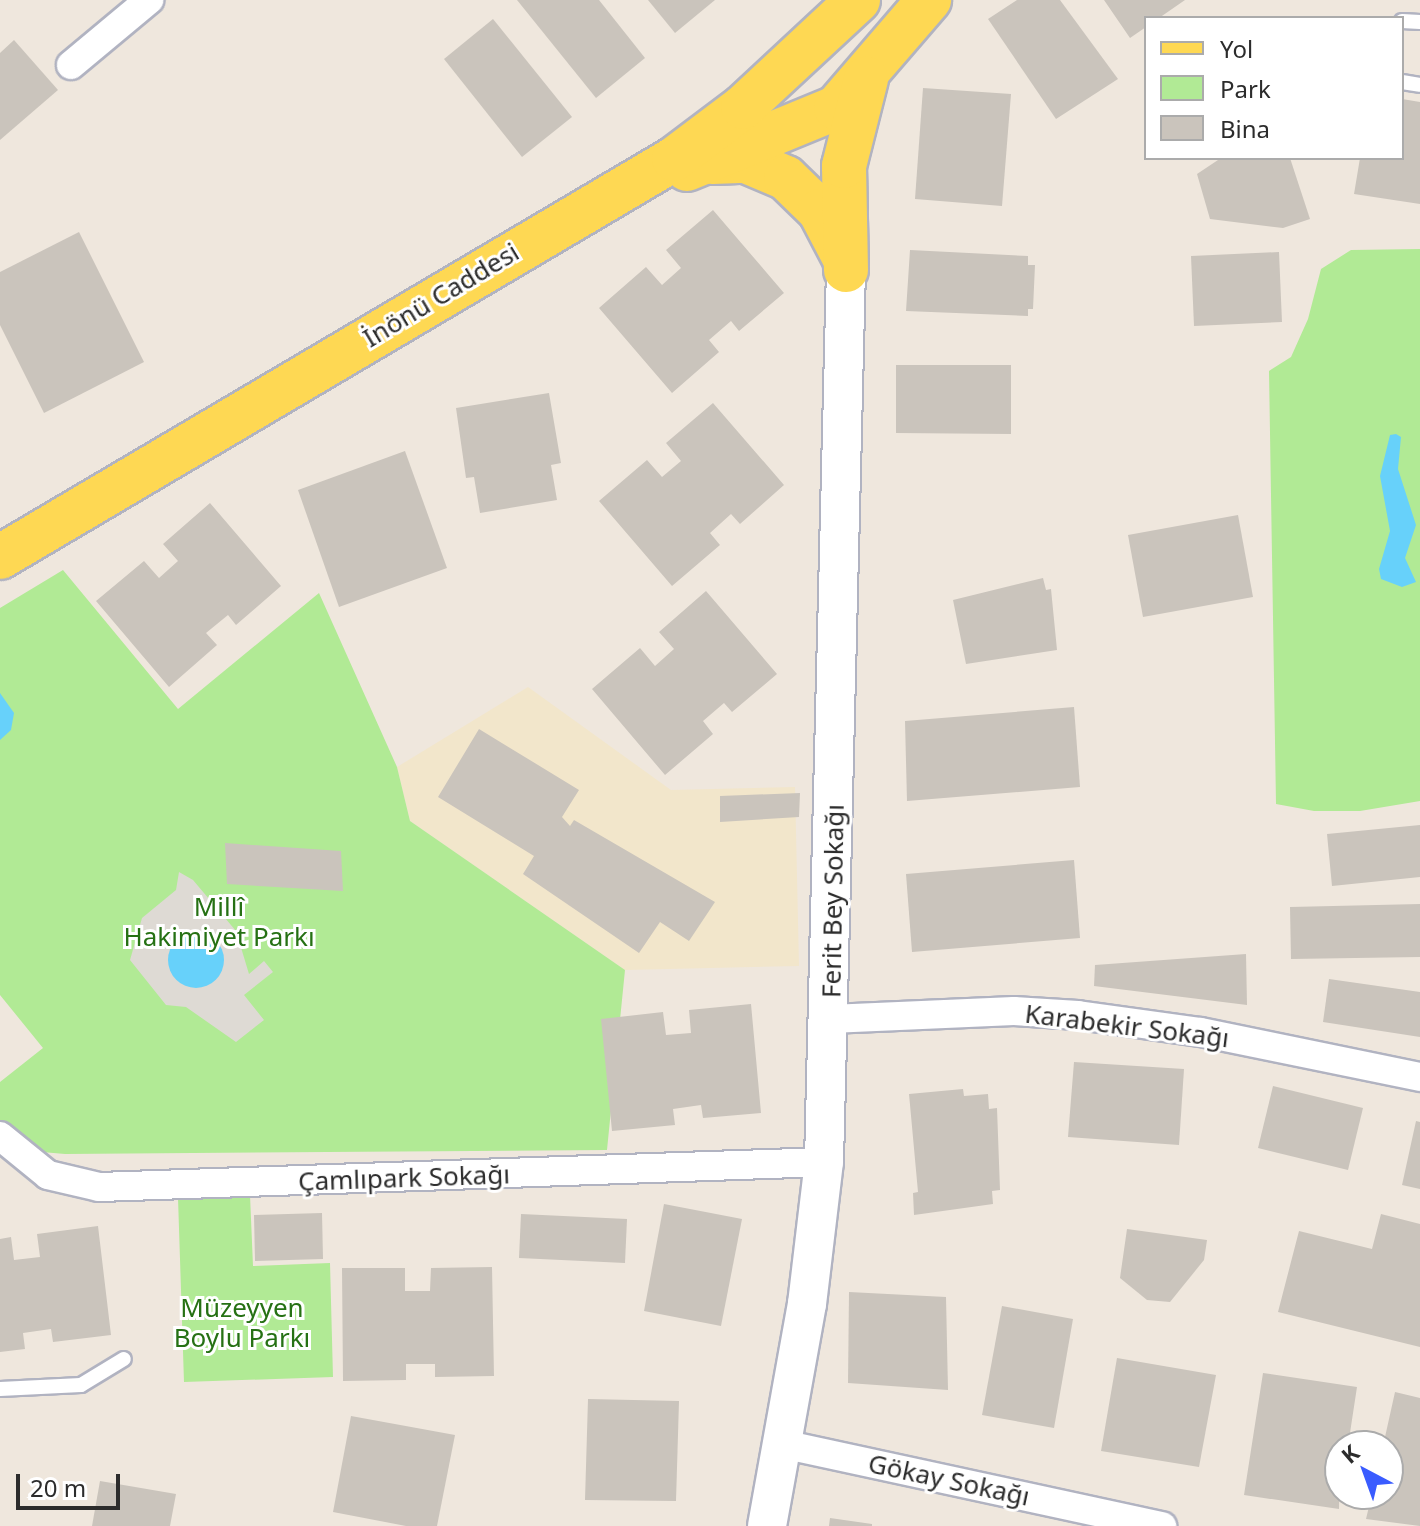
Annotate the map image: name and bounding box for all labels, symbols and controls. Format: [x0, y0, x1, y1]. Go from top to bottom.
legend [1144, 16, 1404, 160]
text: Yol [1220, 32, 1253, 65]
text: Park [1220, 72, 1271, 105]
text: Bina [1220, 112, 1270, 145]
street label: İnönü Caddesi [357, 236, 525, 354]
street label: Ferit Bey Sokağı [816, 804, 850, 998]
park label: Millî Hakimiyet Parkı [123, 891, 315, 952]
street label: Karabekir Sokağı [1023, 998, 1231, 1054]
street label: Çamlıpark Sokağı [298, 1159, 510, 1197]
park label: Müzeyyen Boylu Parkı [174, 1292, 310, 1354]
north arrow [1324, 1430, 1404, 1510]
text: K [1334, 1437, 1365, 1470]
street label: Gökay Sokağı [865, 1448, 1033, 1512]
scale bar [20, 1458, 124, 1508]
text: 20 m [30, 1471, 86, 1504]

